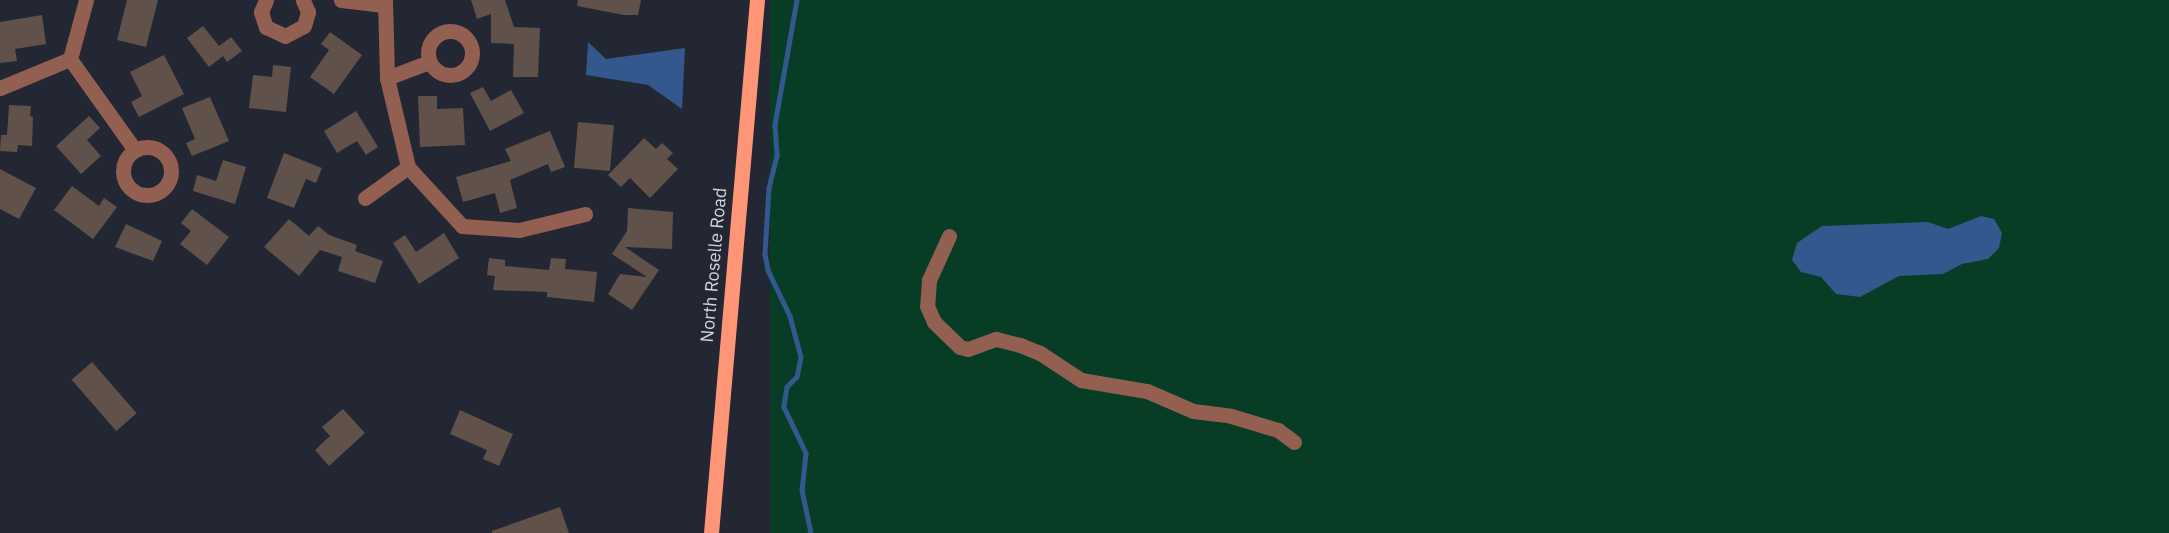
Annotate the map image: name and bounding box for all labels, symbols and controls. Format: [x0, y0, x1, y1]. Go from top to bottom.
street label: North Roselle Road [696, 187, 732, 343]

